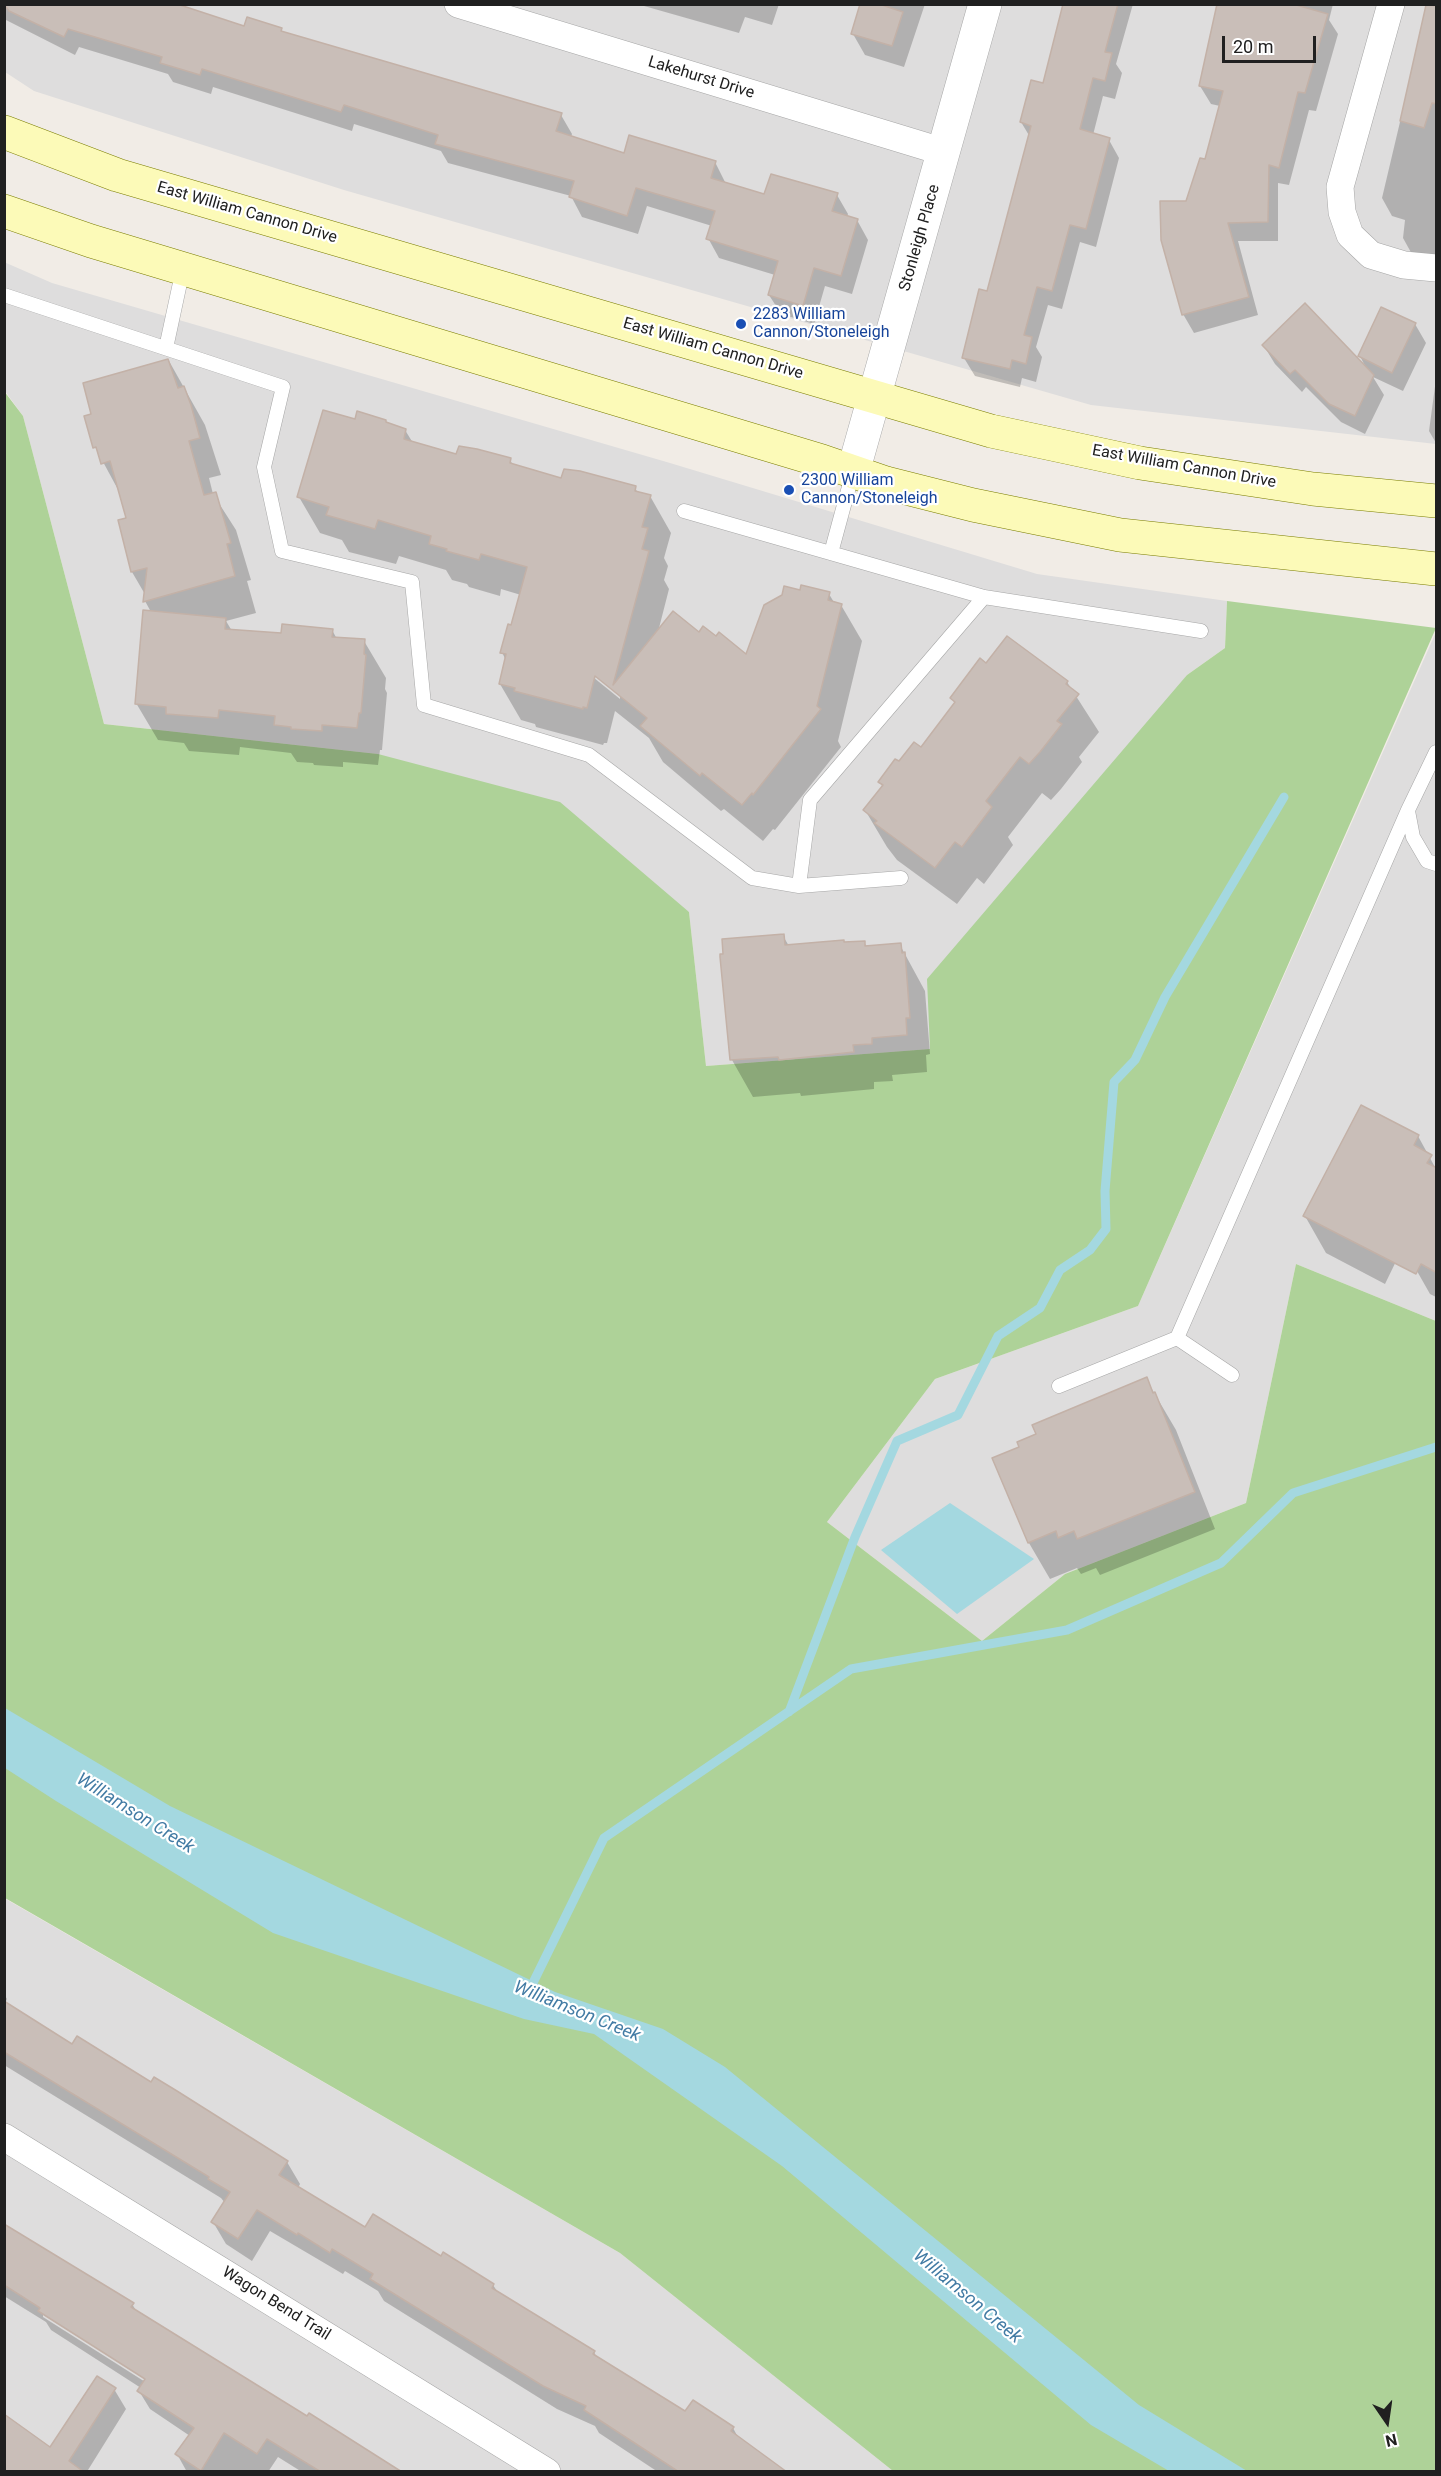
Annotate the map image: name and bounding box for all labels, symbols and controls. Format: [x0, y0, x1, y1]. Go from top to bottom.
scale bar [1225, 24, 1320, 62]
text: 20 m [1233, 36, 1273, 57]
street label: Lakehurst Drive [645, 53, 757, 103]
street label: East William Cannon Drive [155, 178, 339, 248]
street label: Stonleigh Place [896, 182, 944, 294]
place label: 2283 William Cannon/Stoneleigh [753, 305, 889, 343]
street label: East William Cannon Drive [621, 314, 805, 384]
marker: 2283 William Cannon/Stoneleigh [734, 317, 748, 331]
street label: East William Cannon Drive [1091, 441, 1277, 493]
place label: 2300 William Cannon/Stoneleigh [801, 471, 937, 509]
marker: 2300 William Cannon/Stoneleigh [782, 483, 796, 497]
water label: Williamson Creek [72, 1769, 198, 1859]
water label: Williamson Creek [510, 1977, 644, 2047]
water label: Williamson Creek [908, 2245, 1026, 2349]
street label: Wagon Bend Trail [218, 2263, 334, 2345]
north arrow [1357, 2392, 1417, 2452]
text: N [1384, 2429, 1399, 2451]

